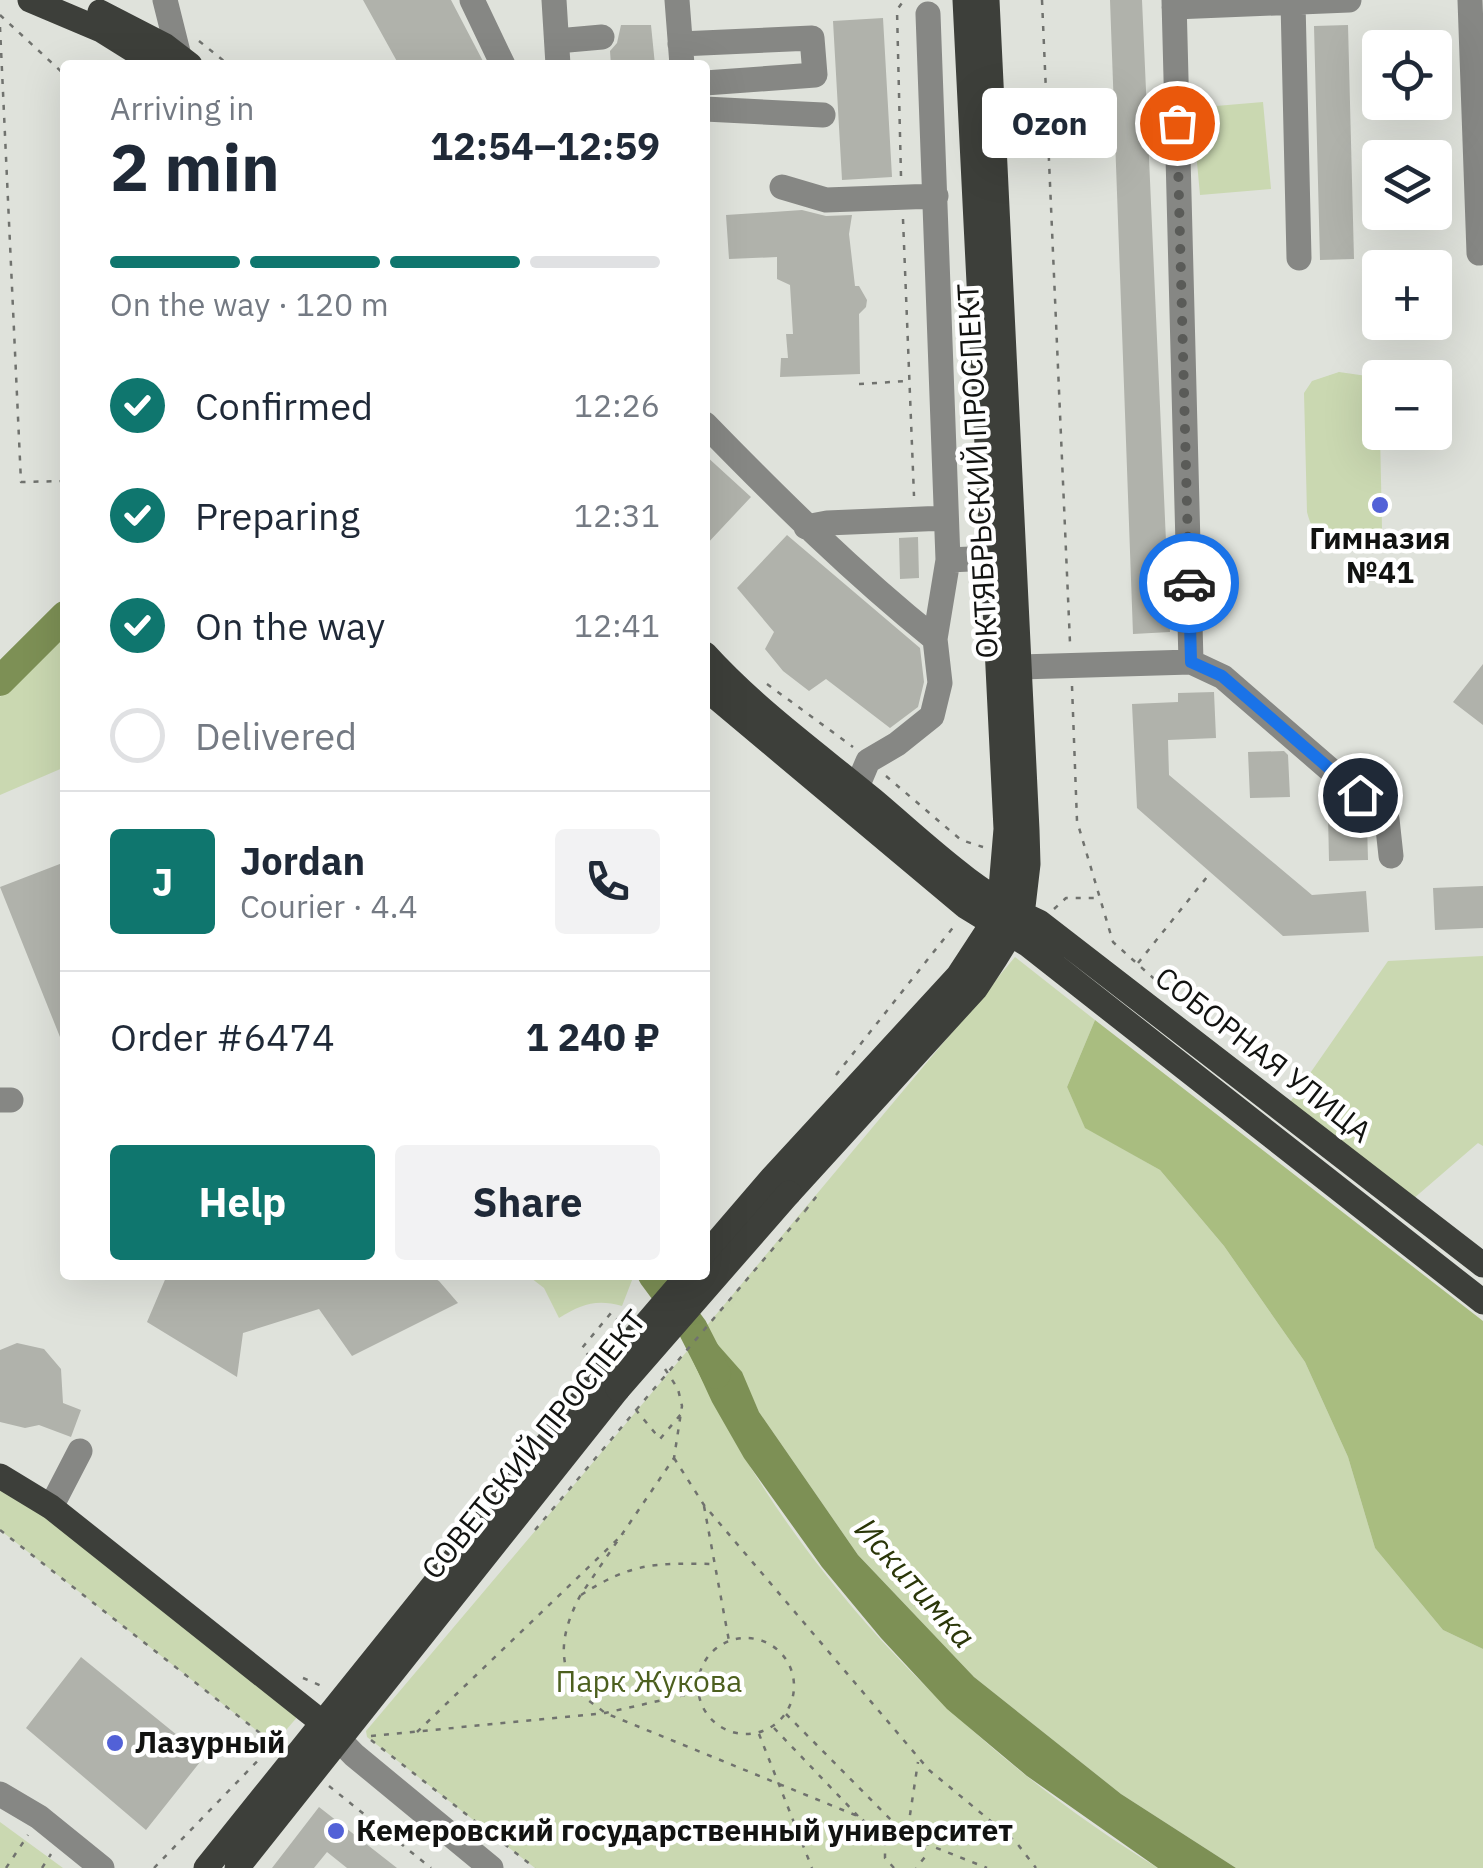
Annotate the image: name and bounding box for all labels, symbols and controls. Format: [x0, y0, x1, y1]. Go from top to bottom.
map controls [1362, 30, 1452, 450]
button: locate [1362, 30, 1452, 120]
pin [1135, 81, 1220, 166]
text: Arriving in [110, 87, 255, 129]
callout: Ozon [982, 88, 1117, 158]
icon: bag [1150, 96, 1205, 151]
text: Ozon [1011, 102, 1088, 144]
text: 12:54–12:59 [430, 121, 660, 170]
text: 2 min [110, 124, 280, 209]
button: layers [1362, 140, 1452, 230]
button: + [1362, 250, 1452, 340]
street label: ОКТЯБРЬСКИЙ ПРОСПЕКТ [947, 282, 1006, 660]
text: On the way · 120 m [110, 283, 389, 325]
button: − [1362, 360, 1452, 450]
icon: check [110, 378, 165, 433]
text: Confirmed [195, 381, 373, 430]
text: 12:26 [574, 384, 660, 426]
icon: check [110, 488, 165, 543]
text: Preparing [195, 491, 360, 540]
text: 12:31 [574, 494, 660, 536]
marker: Гимназия №41 [1369, 494, 1391, 516]
place label: Гимназия №41 [1309, 518, 1451, 591]
courier [1139, 533, 1239, 633]
icon: car [1162, 556, 1217, 611]
icon: check [110, 598, 165, 653]
text: On the way [195, 601, 385, 650]
text: 12:41 [574, 604, 660, 646]
text: Delivered [195, 711, 357, 760]
pin [1318, 753, 1403, 838]
icon: home [1333, 768, 1388, 823]
button: phone [555, 829, 660, 934]
text: Jordan [240, 836, 365, 885]
text: J [152, 857, 173, 906]
text: Courier · 4.4 [240, 885, 418, 927]
street label: СОБОРНАЯ УЛИЦА [1148, 957, 1380, 1150]
text: Order #6474 [110, 1012, 335, 1061]
text: 1 240 ₽ [526, 1012, 660, 1061]
button: Help [110, 1145, 375, 1260]
button: Share [395, 1145, 660, 1260]
street label: СОВЕТСКИЙ ПРОСПЕКТ [412, 1302, 653, 1587]
water label: Искитимка [846, 1508, 985, 1656]
park label: Парк Жукова [556, 1661, 742, 1700]
place label: Лазурный [135, 1722, 285, 1761]
marker: Лазурный [104, 1732, 126, 1754]
place label: Кемеровский государственный университет [356, 1810, 1013, 1849]
marker: Кемеровский государственный университет [325, 1820, 347, 1842]

